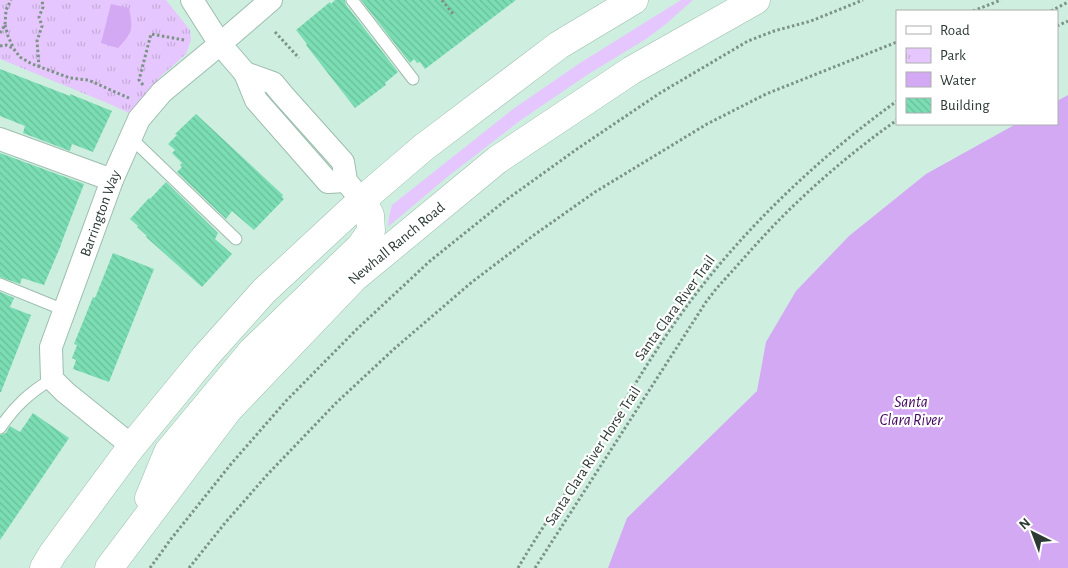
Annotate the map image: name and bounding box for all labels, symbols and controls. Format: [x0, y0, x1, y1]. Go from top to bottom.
legend [896, 10, 1058, 125]
text: Road [940, 23, 970, 38]
text: Park [940, 48, 966, 63]
text: Water [940, 73, 976, 88]
text: Building [940, 98, 990, 113]
street label: Barrington Way [77, 167, 123, 258]
street label: Newhall Ranch Road [345, 199, 447, 287]
street label: Santa Clara River Trail [632, 253, 718, 363]
street label: Santa Clara River Horse Trail [542, 384, 644, 528]
water label: Santa Clara River [880, 394, 943, 428]
north arrow [1008, 508, 1058, 558]
text: N [1017, 516, 1033, 533]

